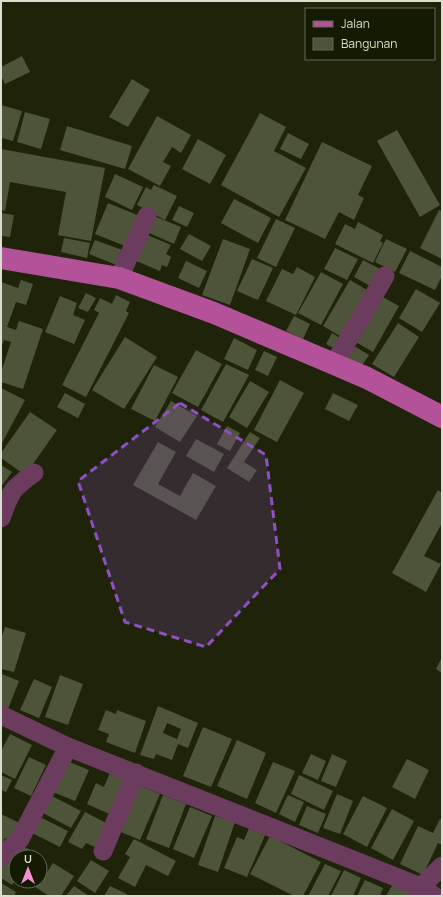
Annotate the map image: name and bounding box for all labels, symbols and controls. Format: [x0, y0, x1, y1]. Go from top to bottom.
legend [305, 8, 435, 60]
text: Jalan [341, 15, 370, 32]
text: Bangunan [341, 35, 397, 52]
north arrow [8, 849, 48, 889]
text: U [24, 851, 32, 866]

